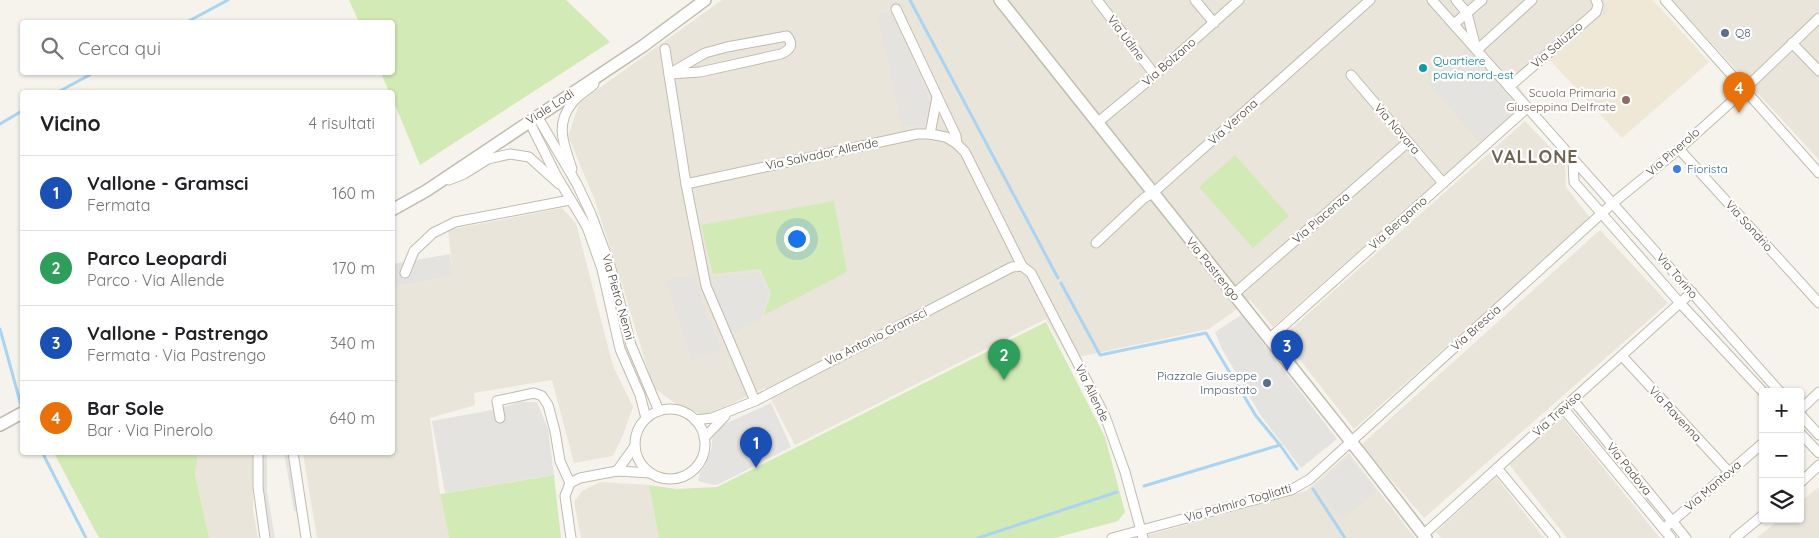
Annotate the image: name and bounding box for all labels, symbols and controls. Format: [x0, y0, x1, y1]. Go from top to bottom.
street label: Via Udine [1104, 12, 1149, 64]
street label: Via Saluzzo [1528, 18, 1585, 71]
search box [20, 20, 395, 75]
place label: Q8 [1735, 25, 1751, 40]
marker: Q8 [1719, 27, 1731, 39]
icon: search [38, 34, 66, 62]
street label: Via Bolzano [1139, 34, 1199, 89]
text: Cerca qui [78, 36, 161, 60]
place label: Quartiere pavia nord-est [1433, 53, 1514, 82]
marker: Quartiere pavia nord-est [1417, 62, 1429, 74]
pin: 4 [1723, 72, 1755, 113]
place label: Scuola Primaria Giuseppina Delfrate [1506, 85, 1616, 114]
street label: Viale Lodi [523, 86, 576, 128]
marker: Scuola Primaria Giuseppina Delfrate [1620, 94, 1632, 106]
street label: Via Verona [1205, 96, 1261, 148]
street label: Via Novara [1371, 100, 1423, 157]
text: Vicino [40, 110, 101, 136]
text: 4 risultati [308, 113, 375, 133]
street label: Via Pinerolo [1643, 124, 1703, 179]
street label: Via Salvador Allende [764, 134, 880, 173]
district label: VALLONE [1491, 145, 1579, 168]
place label: Fiorista [1687, 161, 1728, 176]
marker: Fiorista [1671, 163, 1683, 175]
text: Vallone - Gramsci [87, 171, 248, 195]
text: 1 [53, 183, 59, 203]
text: 160 m [332, 183, 375, 203]
street label: Via Piacenza [1289, 189, 1352, 247]
street label: Via Bergamo [1366, 193, 1430, 253]
text: Fermata [87, 195, 150, 215]
street label: Via Sondrio [1722, 197, 1776, 254]
your location [784, 226, 810, 252]
street label: Via Pastrengo [1183, 234, 1244, 304]
text: Parco Leopardi [87, 246, 227, 270]
street label: Via Torino [1654, 250, 1701, 302]
street label: Via Pietro Nenni [599, 252, 638, 341]
text: 2 [51, 258, 61, 278]
text: 170 m [332, 258, 375, 278]
text: Parco · Via Allende [87, 270, 224, 290]
street label: Via Brescia [1448, 301, 1504, 354]
street label: Via Antonio Gramsci [822, 304, 929, 369]
text: Vallone - Pastrengo [87, 321, 268, 345]
pin: 3 [1271, 330, 1303, 371]
text: 3 [52, 333, 60, 353]
text: 340 m [330, 333, 375, 353]
pin: 2 [988, 339, 1020, 380]
text: Fermata · Via Pastrengo [87, 345, 266, 365]
street label: Via Allende [1072, 362, 1113, 424]
place label: Piazzale Giuseppe Impastato [1157, 368, 1257, 397]
marker: Piazzale Giuseppe Impastato [1261, 377, 1273, 389]
street label: Via Ravenna [1646, 383, 1705, 445]
street label: Via Treviso [1529, 388, 1584, 439]
map controls [1759, 388, 1804, 523]
button: + [1759, 388, 1804, 433]
text: Bar Sole [87, 396, 164, 420]
text: 4 [51, 408, 61, 428]
text: 640 m [329, 408, 375, 428]
text: Bar · Via Pinerolo [87, 420, 213, 440]
pin: 1 [740, 427, 772, 468]
button: − [1759, 433, 1804, 478]
street label: Via Padova [1604, 439, 1655, 498]
street label: Via Mantova [1681, 457, 1744, 514]
button: layers [1759, 478, 1804, 523]
street label: Via Palmiro Togliatti [1183, 480, 1293, 525]

